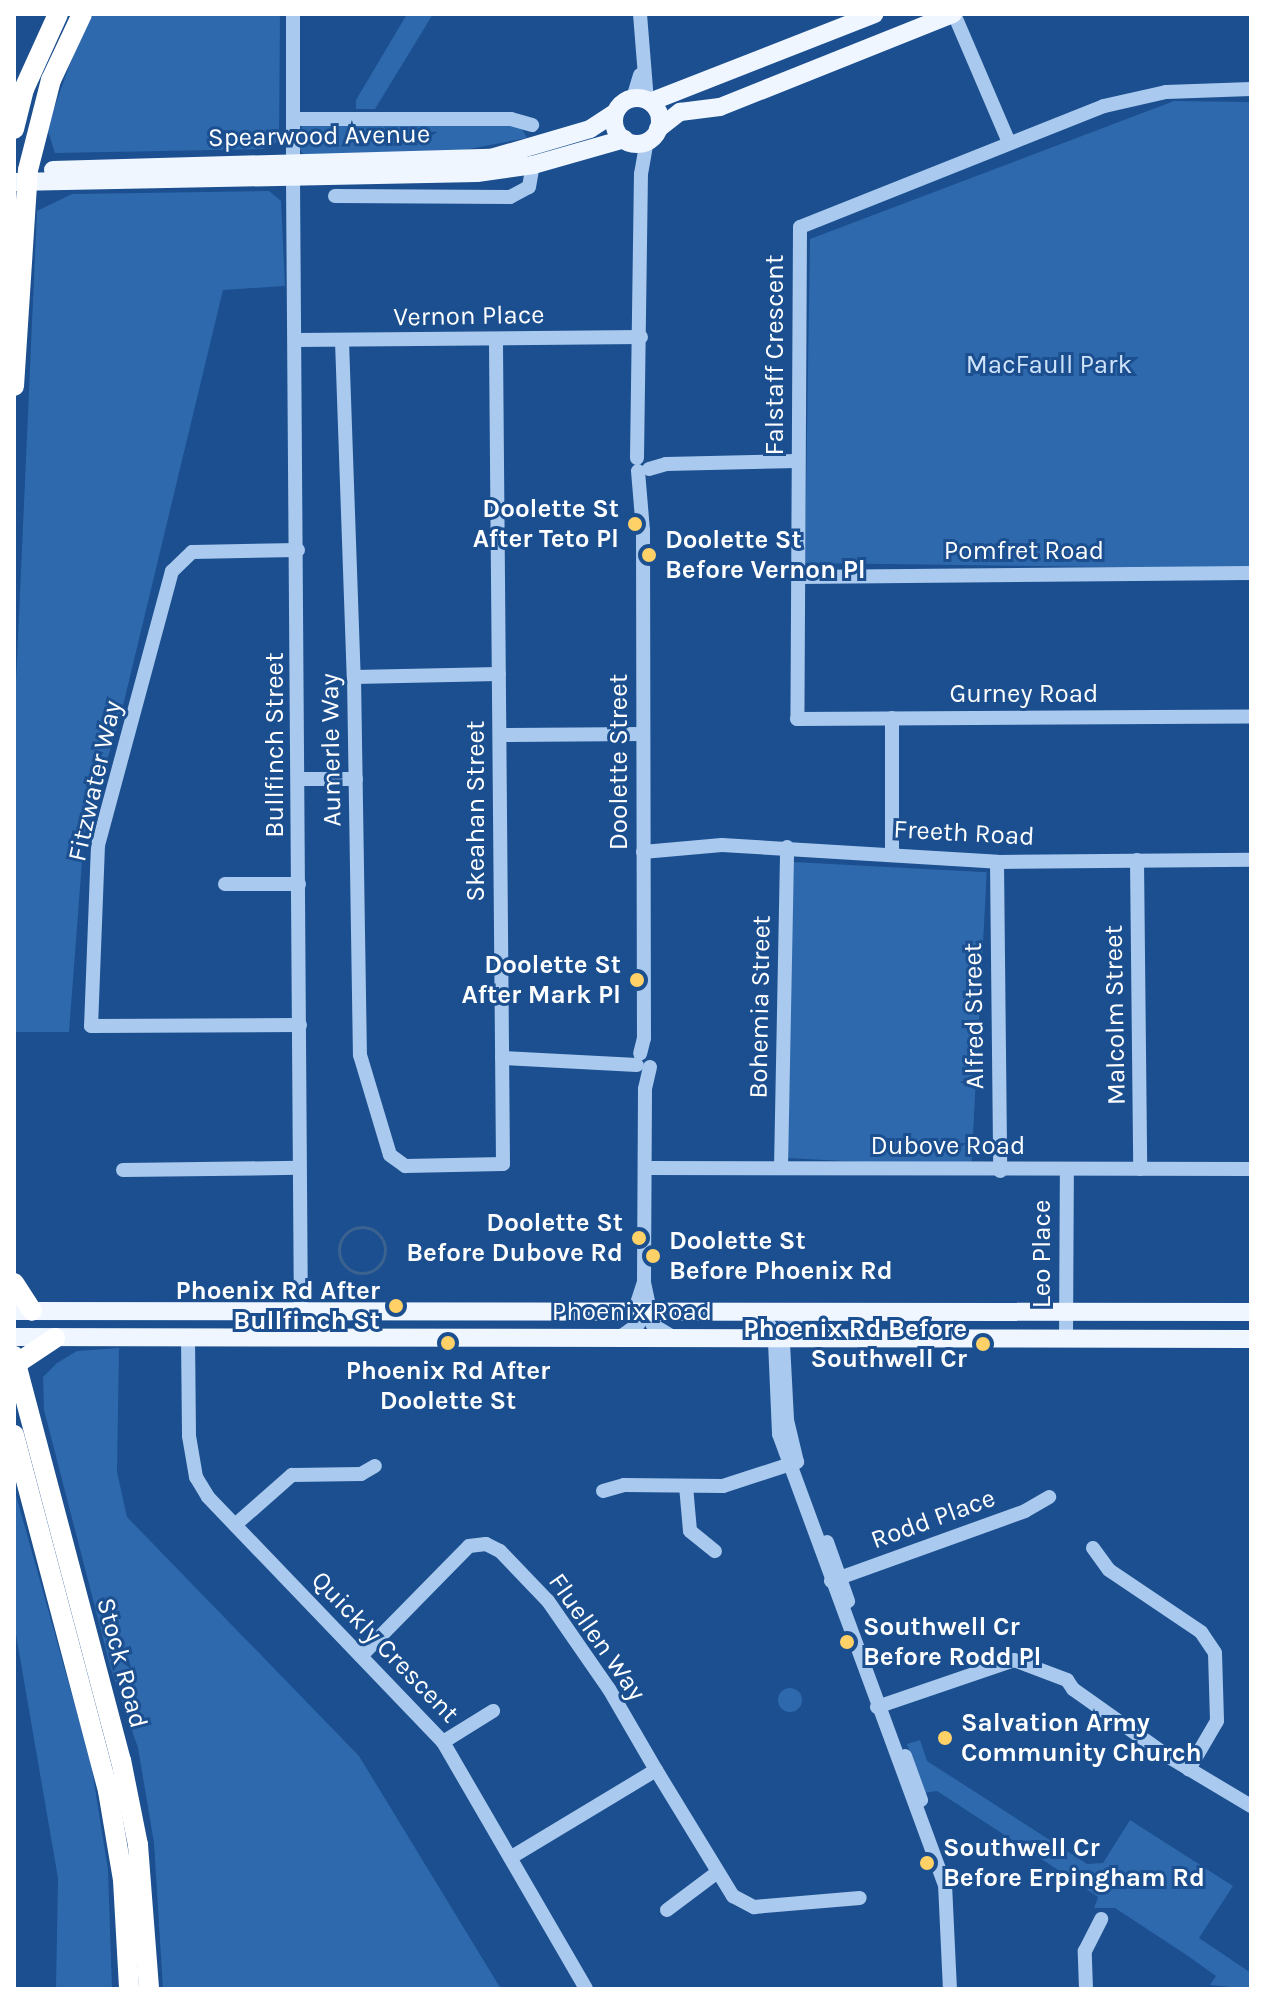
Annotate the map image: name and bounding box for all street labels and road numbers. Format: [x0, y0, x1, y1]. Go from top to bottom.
street label: Spearwood Avenue [208, 118, 430, 154]
street label: Falstaff Crescent [759, 255, 791, 455]
street label: Vernon Place [393, 299, 545, 333]
street label: Pomfret Road [944, 535, 1104, 567]
street label: Bullfinch Street [259, 652, 291, 838]
street label: Aumerle Way [314, 673, 348, 827]
street label: Doolette Street [603, 674, 635, 850]
street label: Gurney Road [949, 678, 1099, 710]
street label: Fitzwater Way [61, 698, 129, 864]
street label: Skeahan Street [460, 720, 492, 902]
street label: Freeth Road [893, 814, 1035, 852]
street label: Bohemia Street [743, 915, 777, 1099]
street label: Malcolm Street [1098, 925, 1132, 1105]
street label: Alfred Street [957, 942, 991, 1090]
street label: Dubove Road [871, 1130, 1025, 1162]
street label: Leo Place [1026, 1200, 1058, 1308]
street label: Phoenix Road [552, 1296, 712, 1328]
street label: Rodd Place [867, 1482, 999, 1556]
street label: Quickly Crescent [305, 1565, 465, 1729]
street label: Fluellen Way [542, 1567, 652, 1707]
street label: Stock Road [90, 1594, 154, 1732]

